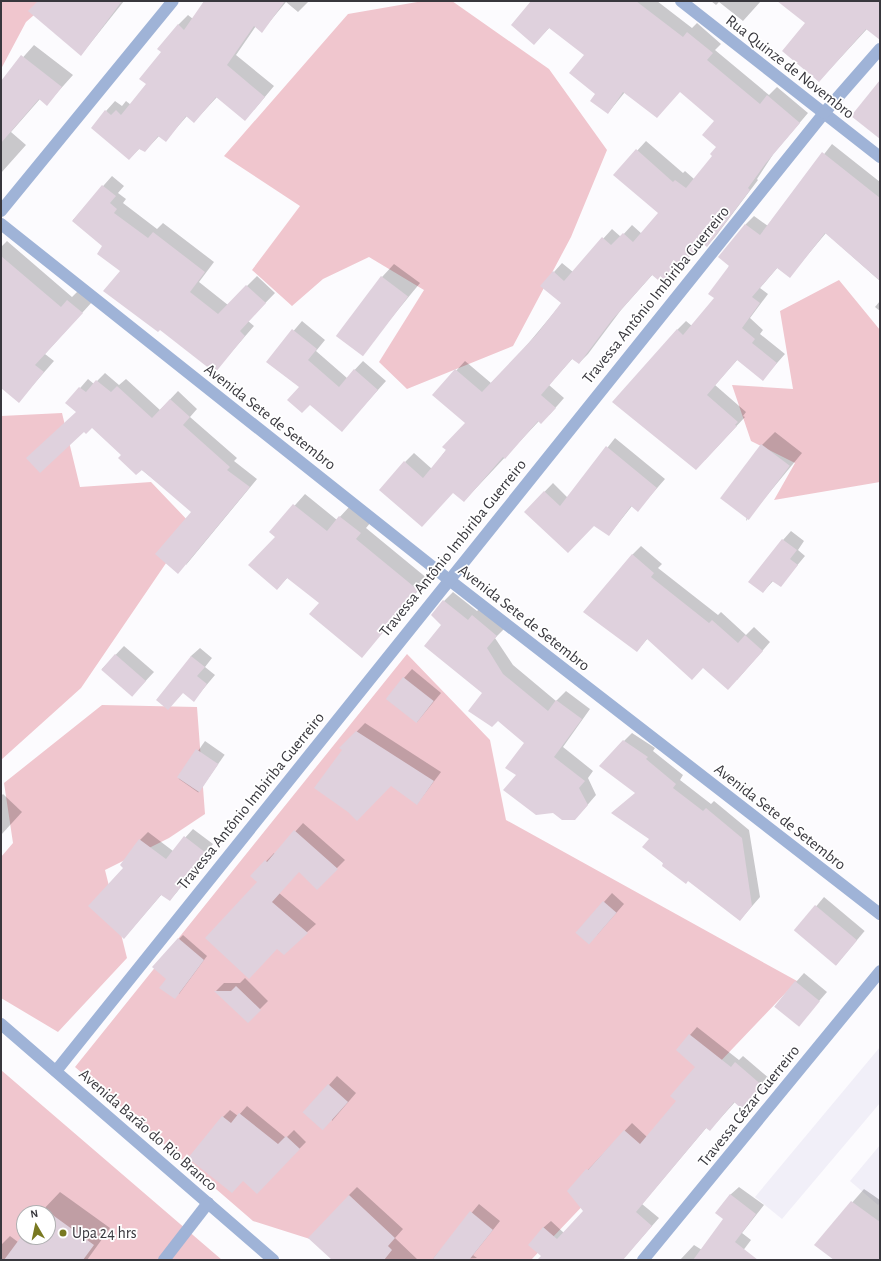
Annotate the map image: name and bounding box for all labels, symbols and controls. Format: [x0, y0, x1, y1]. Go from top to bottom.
street label: Rua Quinze de Novembro [722, 11, 858, 123]
street label: Travessa Antônio Imbiriba Guerreiro [578, 202, 734, 388]
street label: Avenida Sete de Setembro [200, 360, 340, 474]
street label: Travessa Antônio Imbiriba Guerreiro [375, 455, 531, 641]
street label: Avenida Sete de Setembro [454, 561, 594, 675]
street label: Travessa Antônio Imbiriba Guerreiro [173, 708, 329, 894]
street label: Avenida Sete de Setembro [710, 760, 850, 874]
street label: Travessa Cézar Guerreiro [694, 1041, 804, 1171]
street label: Avenida Barão do Rio Branco [75, 1065, 221, 1195]
north arrow [16, 1205, 56, 1245]
text: N [30, 1208, 39, 1220]
place label: Upa 24 hrs [72, 1223, 137, 1243]
marker: Upa 24 hrs [57, 1227, 69, 1239]

